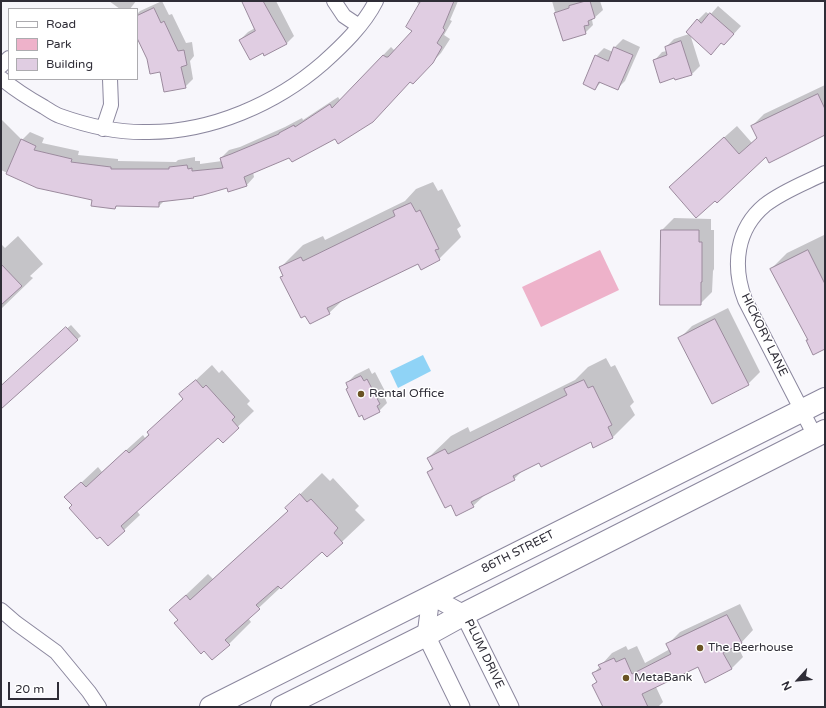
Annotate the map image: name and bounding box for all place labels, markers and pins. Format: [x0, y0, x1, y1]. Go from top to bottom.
place label: Rental Office [369, 387, 444, 401]
marker: Rental Office [356, 389, 366, 399]
place label: The Beerhouse [708, 641, 793, 655]
marker: The Beerhouse [695, 643, 705, 653]
place label: MetaBank [634, 671, 692, 685]
marker: MetaBank [621, 673, 631, 683]

